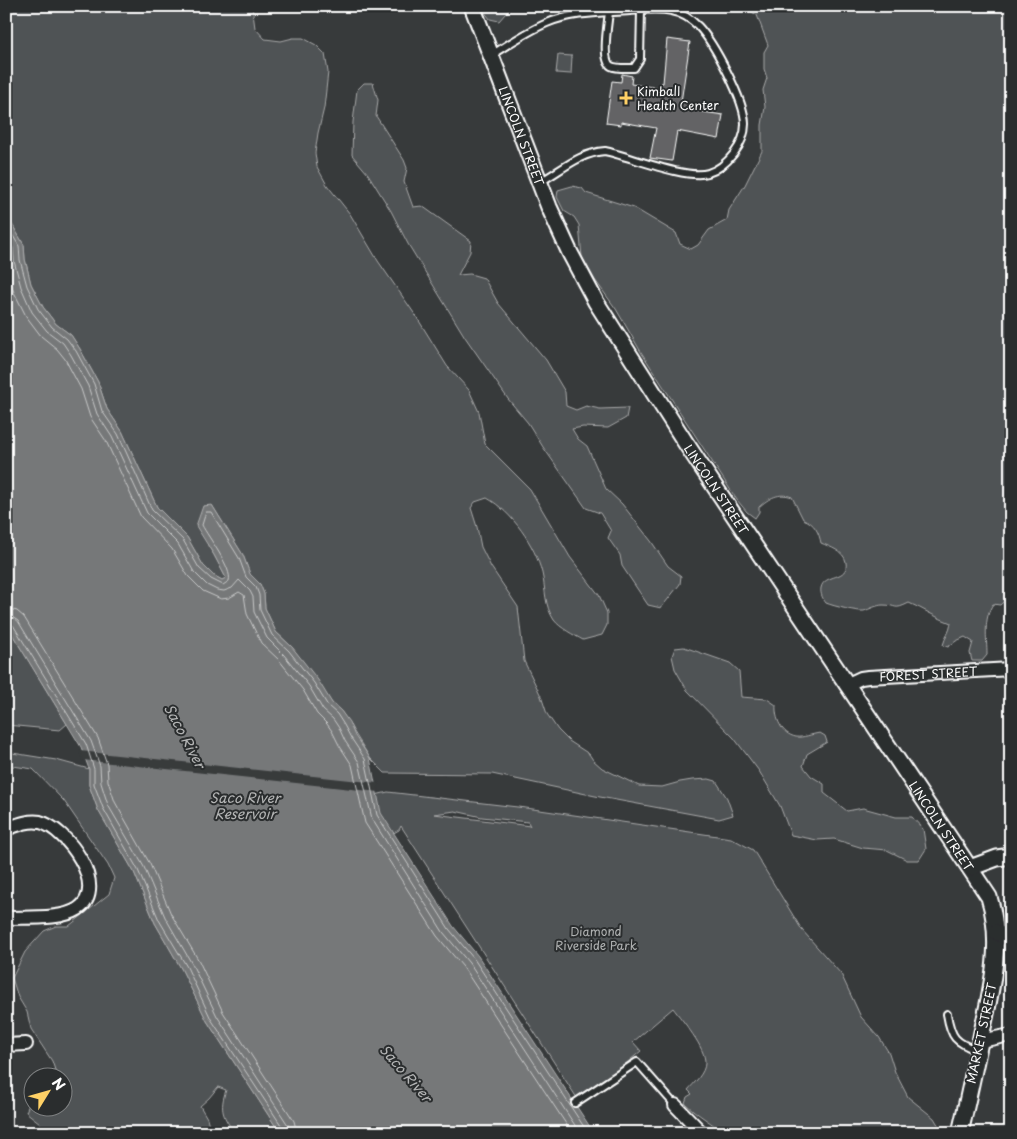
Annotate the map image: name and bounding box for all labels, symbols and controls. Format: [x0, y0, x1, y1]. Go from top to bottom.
place label: Kimball Health Center [637, 82, 719, 114]
street label: LINCOLN STREET [495, 84, 549, 189]
marker: Kimball Health Center [619, 91, 633, 105]
street label: LINCOLN STREET [680, 441, 754, 539]
street label: FOREST STREET [879, 662, 978, 685]
water label: Saco River [159, 700, 212, 773]
street label: LINCOLN STREET [905, 777, 979, 875]
water label: Saco River Reservoir [210, 787, 282, 824]
park label: Diamond Riverside Park [555, 922, 637, 954]
street label: MARKET STREET [962, 980, 1001, 1085]
water label: Saco River [375, 1040, 438, 1108]
north arrow [22, 1066, 72, 1116]
text: N [47, 1073, 71, 1095]

